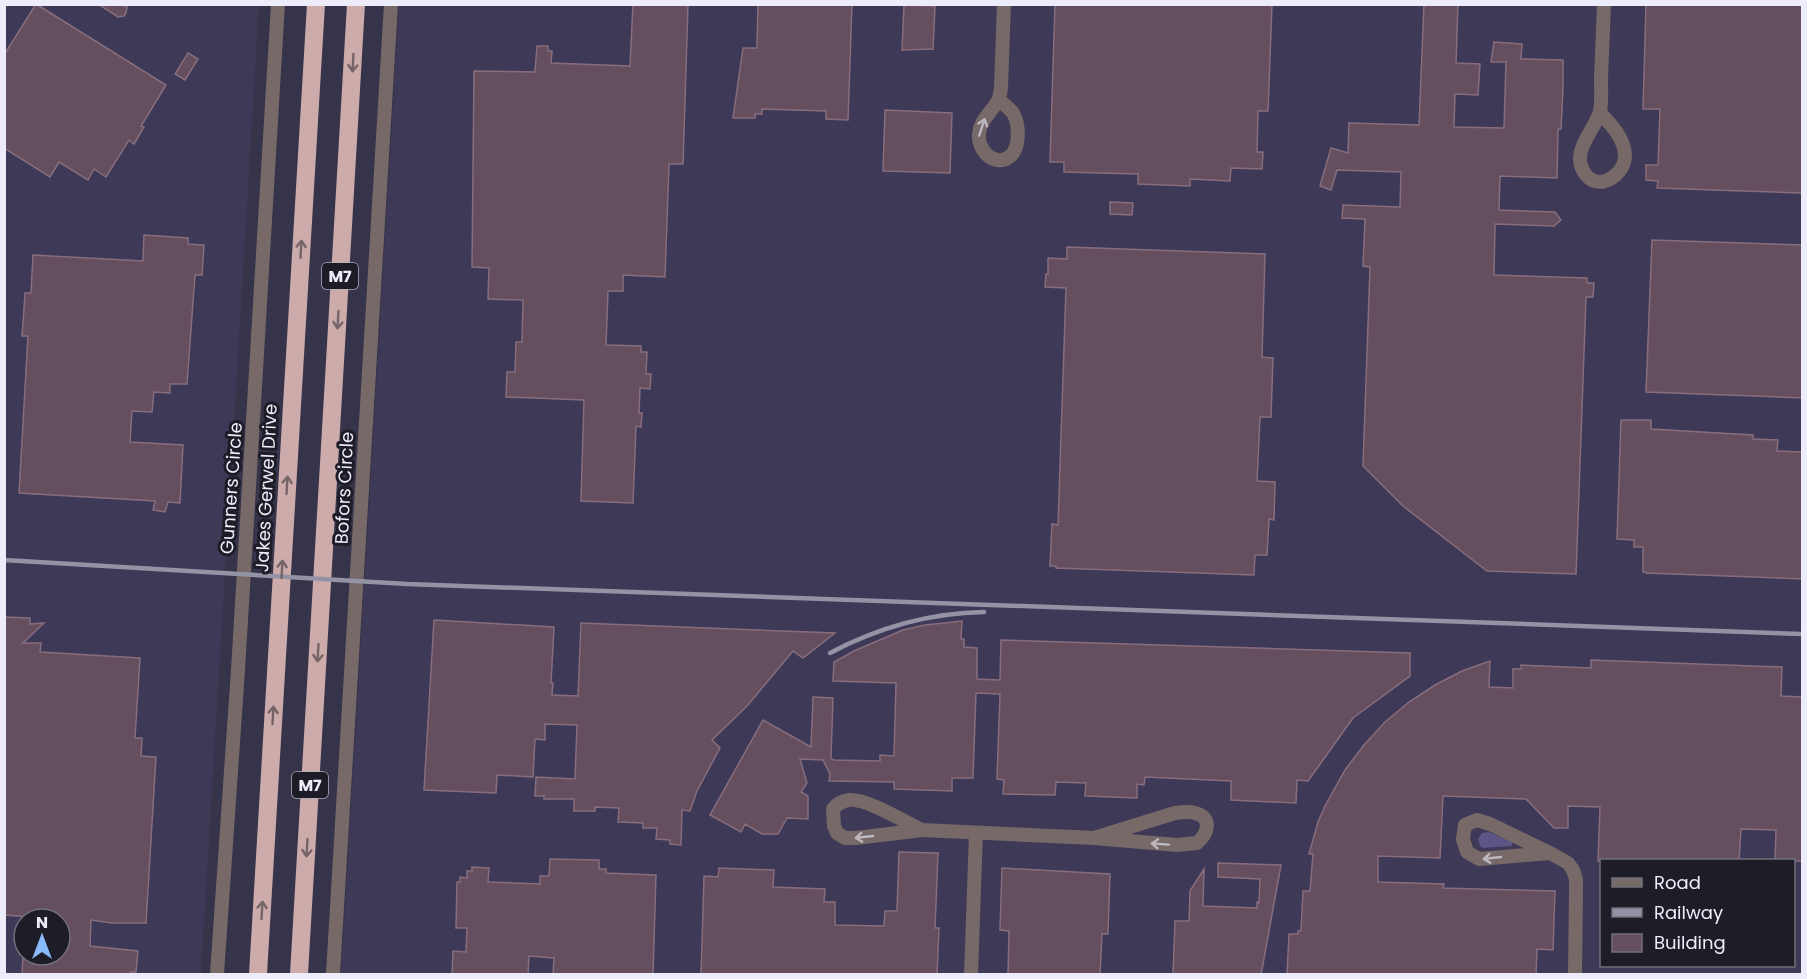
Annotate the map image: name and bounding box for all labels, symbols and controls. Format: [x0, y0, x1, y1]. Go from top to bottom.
one-way arrow [347, 52, 358, 72]
one-way arrow [977, 118, 988, 137]
one-way arrow [296, 239, 307, 259]
road number: M7 [322, 263, 358, 289]
one-way arrow [332, 310, 343, 330]
street label: Jakes Gerwel Drive [249, 403, 283, 573]
street label: Gunners Circle [214, 421, 248, 555]
street label: Bofors Circle [329, 431, 359, 545]
one-way arrow [282, 476, 293, 496]
one-way arrow [276, 560, 287, 580]
one-way arrow [312, 643, 323, 663]
one-way arrow [268, 706, 279, 726]
road number: M7 [292, 772, 328, 798]
one-way arrow [855, 832, 875, 843]
one-way arrow [301, 838, 312, 857]
one-way arrow [1150, 838, 1170, 849]
one-way arrow [1483, 853, 1503, 864]
legend [1600, 859, 1795, 967]
text: Road [1654, 870, 1701, 895]
one-way arrow [256, 900, 267, 920]
text: Railway [1654, 900, 1723, 925]
north arrow [12, 907, 72, 967]
text: N [36, 911, 48, 934]
text: Building [1654, 930, 1726, 955]

